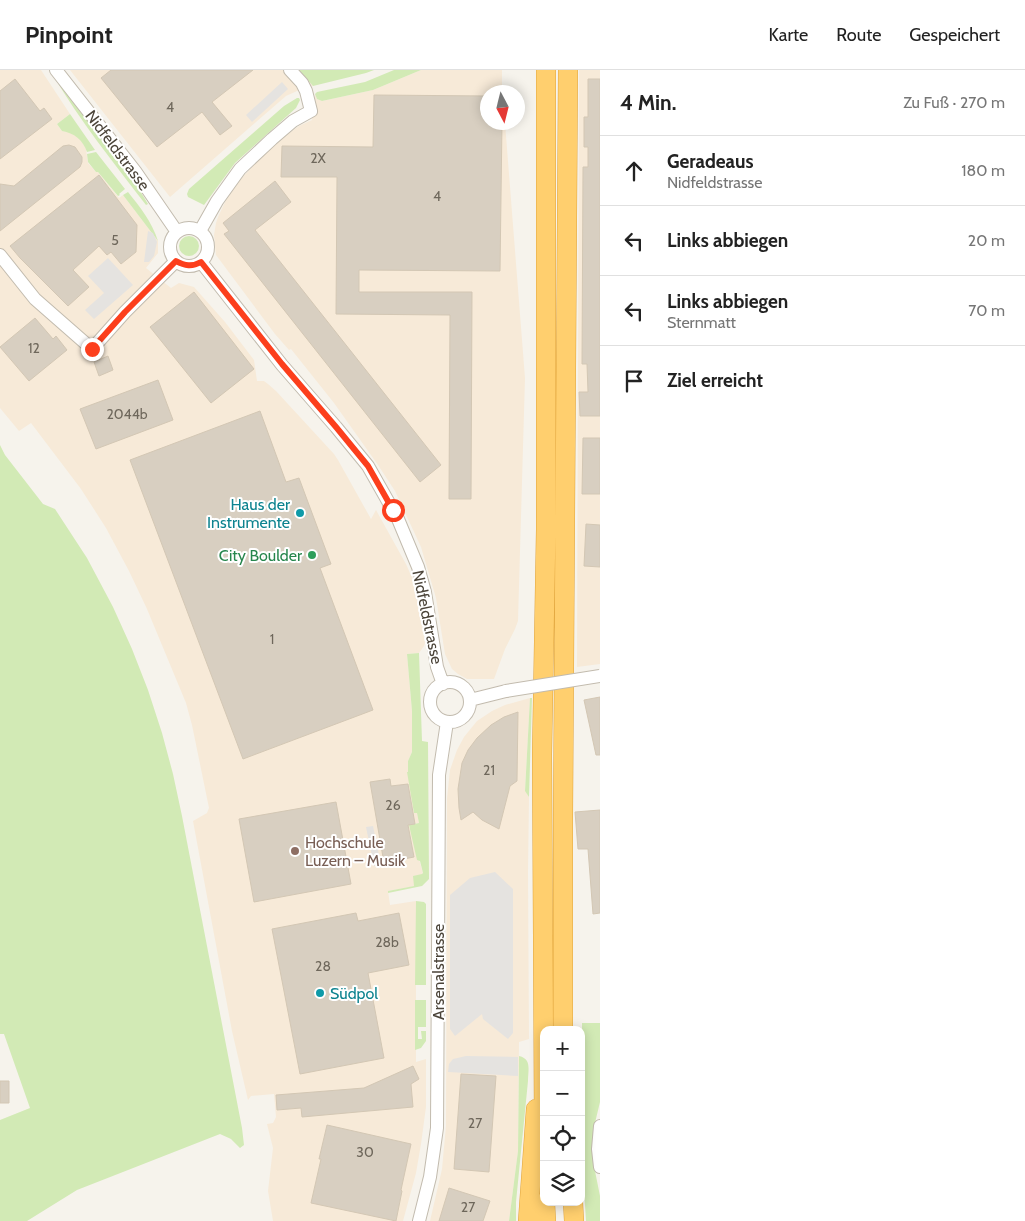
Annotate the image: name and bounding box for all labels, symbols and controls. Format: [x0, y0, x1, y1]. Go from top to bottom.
text: Pinpoint [25, 20, 113, 49]
text: Karte [769, 24, 808, 46]
text: Route [836, 24, 881, 46]
text: Gespeichert [909, 24, 1000, 46]
north arrow [480, 85, 525, 130]
text: 4 Min. [620, 90, 676, 115]
text: Zu Fuß · 270 m [903, 93, 1005, 112]
house number: 4 [166, 98, 174, 116]
street label: Nidfeldstrasse [81, 106, 154, 194]
house number: 2X [310, 149, 327, 167]
text: Geradeaus [667, 150, 753, 173]
icon: ahead [620, 157, 648, 185]
text: 180 m [961, 161, 1005, 180]
text: Nidfeldstrasse [667, 173, 762, 192]
house number: 4 [433, 187, 441, 205]
icon: left [620, 227, 648, 255]
text: Links abbiegen [667, 229, 788, 252]
house number: 5 [111, 231, 119, 249]
text: 20 m [968, 231, 1005, 250]
text: Links abbiegen [667, 290, 788, 313]
icon: left [620, 297, 648, 325]
text: 70 m [968, 301, 1005, 320]
text: Sternmatt [667, 313, 736, 332]
route end [81, 338, 104, 361]
house number: 12 [28, 339, 40, 357]
icon: arrive [620, 367, 648, 395]
text: Ziel erreicht [667, 369, 763, 392]
house number: 2044b [106, 405, 148, 423]
place label: Haus der Instrumente [207, 495, 291, 532]
route start [382, 499, 405, 522]
marker: Haus der Instrumente [294, 507, 306, 519]
place label: City Boulder [219, 546, 303, 565]
marker: City Boulder [306, 549, 318, 561]
street label: Nidfeldstrasse [408, 568, 447, 666]
house number: 1 [270, 630, 274, 648]
house number: 21 [483, 761, 495, 779]
house number: 26 [385, 796, 401, 814]
place label: Hochschule Luzern – Musik [305, 833, 406, 870]
marker: Hochschule Luzern – Musik [289, 845, 301, 857]
street label: Arsenalstrasse [429, 924, 448, 1020]
house number: 28b [375, 933, 399, 951]
house number: 28 [315, 957, 331, 975]
place label: Südpol [330, 984, 378, 1003]
marker: Südpol [314, 987, 326, 999]
map controls [540, 1026, 585, 1206]
button: + [540, 1026, 585, 1071]
button: − [540, 1071, 585, 1116]
house number: 27 [468, 1114, 482, 1132]
button: locate [540, 1116, 585, 1161]
house number: 30 [356, 1143, 374, 1161]
button: layers [540, 1161, 585, 1206]
house number: 27 [461, 1198, 475, 1216]

